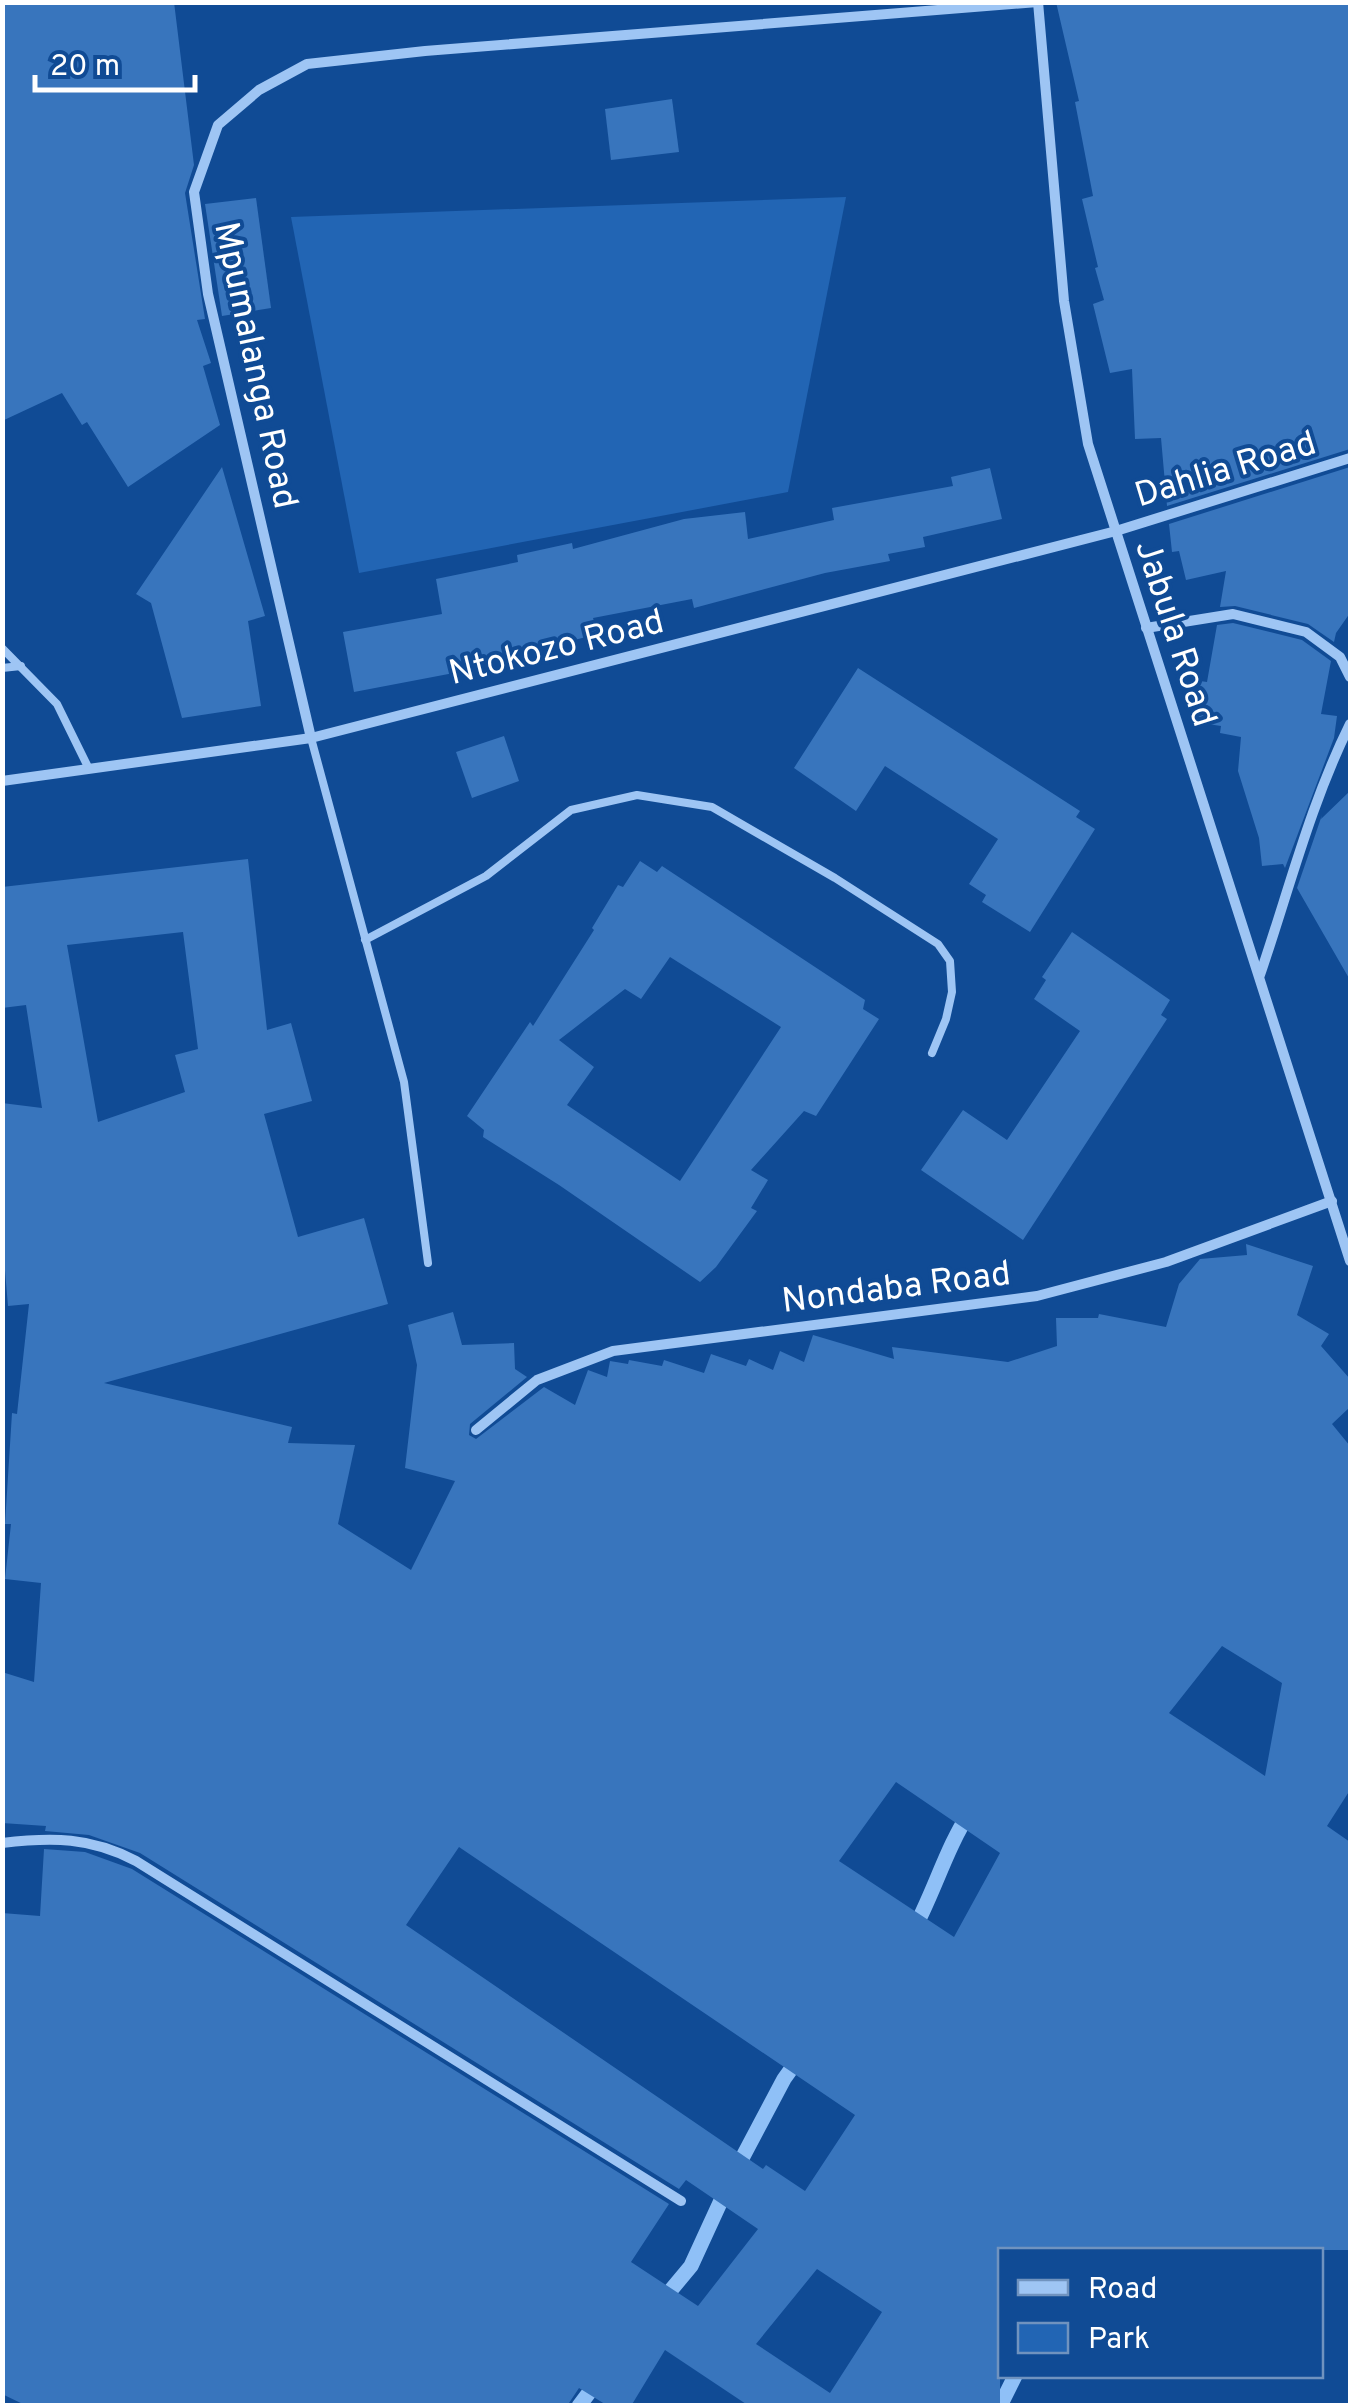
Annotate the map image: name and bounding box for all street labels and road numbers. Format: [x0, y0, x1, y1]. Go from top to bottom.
street label: Mpumalanga Road [202, 218, 306, 513]
street label: Dahlia Road [1130, 422, 1322, 519]
street label: Jabula Road [1123, 535, 1225, 733]
street label: Ntokozo Road [445, 601, 669, 697]
street label: Nondaba Road [779, 1253, 1013, 1325]

